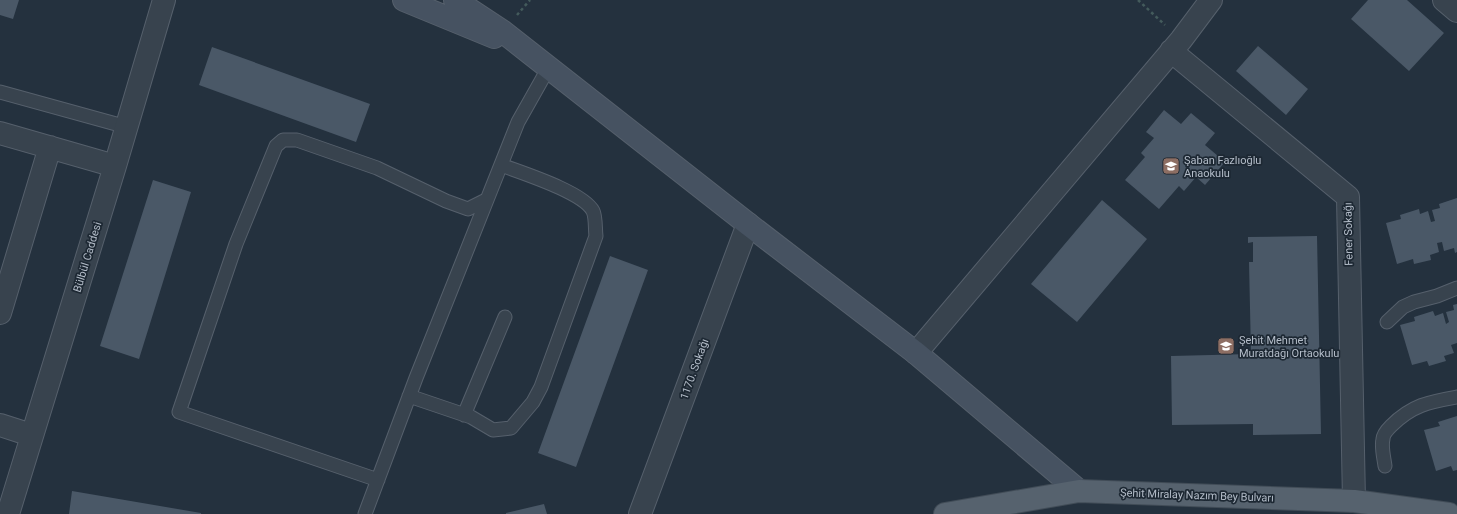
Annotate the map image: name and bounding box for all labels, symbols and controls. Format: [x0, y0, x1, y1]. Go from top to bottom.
place label: Şaban Fazlıoğlu Anaokulu [1184, 154, 1261, 180]
school or university icon: Şaban Fazlıoğlu Anaokulu [1161, 156, 1181, 176]
street label: Fener Sokağı [1341, 202, 1356, 266]
street label: Bülbül Caddesi [71, 220, 104, 294]
place label: Şehit Mehmet Muratdağı Ortaokulu [1239, 334, 1339, 360]
school or university icon: Şehit Mehmet Muratdağı Ortaokulu [1216, 336, 1236, 356]
street label: 1170. Sokağı [677, 337, 711, 401]
street label: Şehit Miralay Nazım Bey Bulvarı [1120, 486, 1274, 505]

